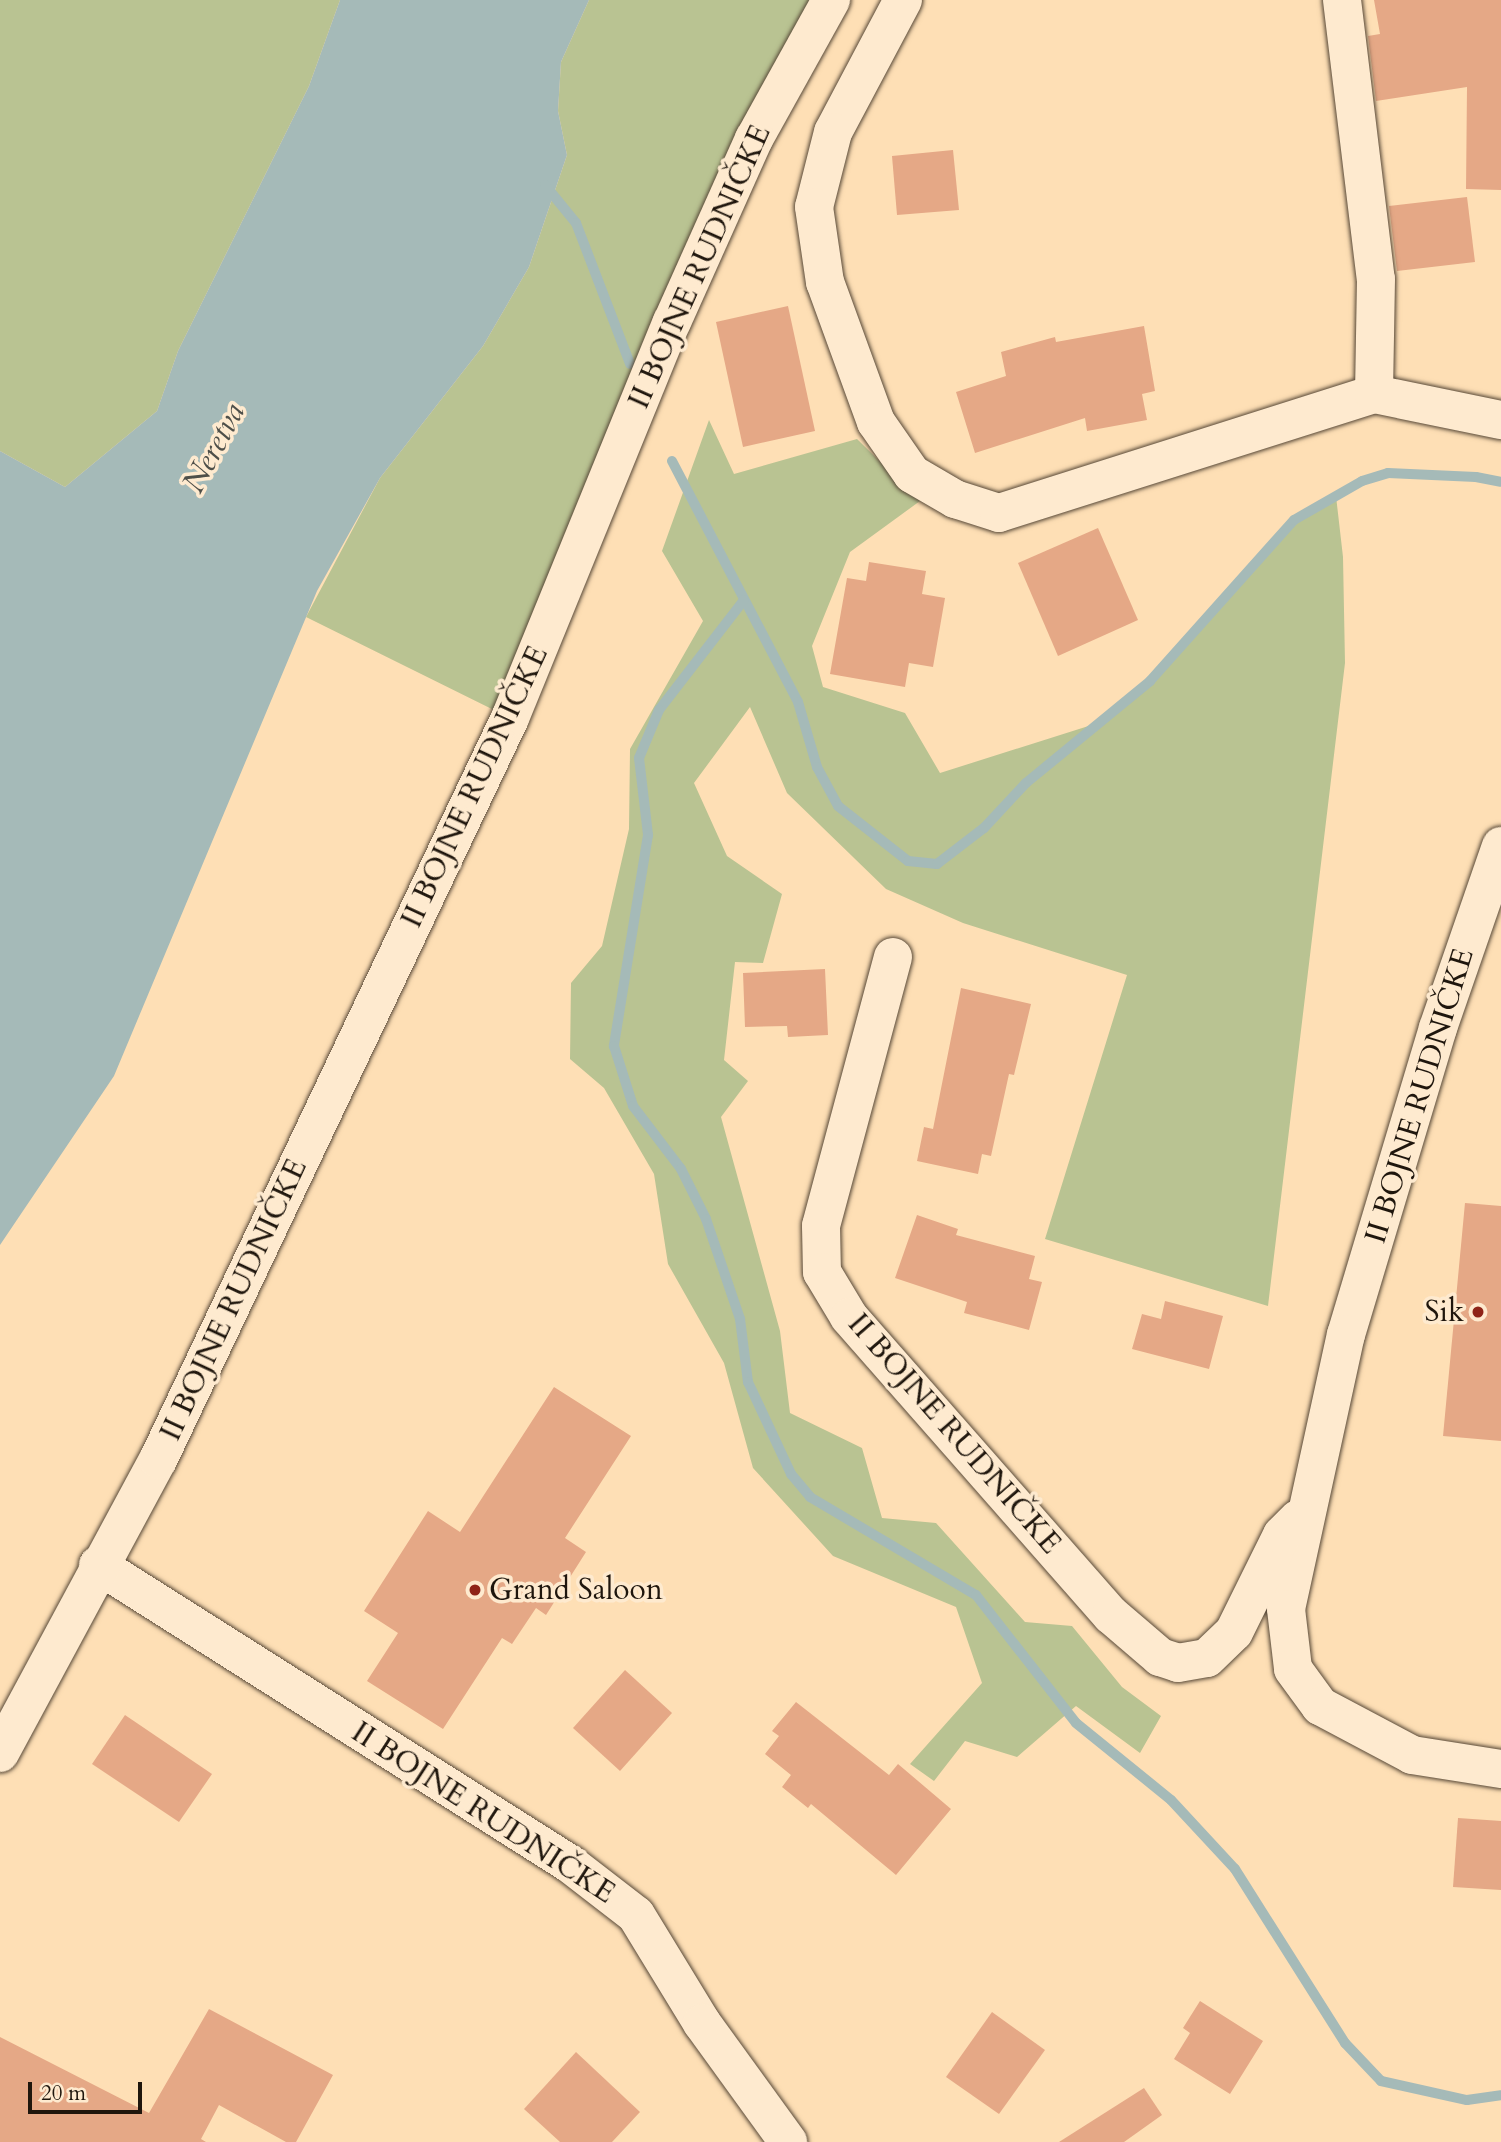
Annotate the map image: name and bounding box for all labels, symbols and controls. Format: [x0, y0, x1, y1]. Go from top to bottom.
street label: II BOJNE RUDNIČKE [621, 120, 779, 414]
water label: Neretva [174, 397, 254, 499]
street label: II BOJNE RUDNIČKE [394, 641, 556, 933]
street label: II BOJNE RUDNIČKE [1358, 944, 1482, 1248]
street label: II BOJNE RUDNIČKE [153, 1154, 315, 1446]
place label: Sik [1424, 1294, 1464, 1330]
marker: Sik [1470, 1304, 1486, 1320]
street label: II BOJNE RUDNIČKE [840, 1307, 1068, 1561]
place label: Grand Saloon [489, 1572, 663, 1608]
marker: Grand Saloon [467, 1582, 483, 1598]
street label: II BOJNE RUDNIČKE [345, 1714, 621, 1912]
scale bar [32, 2068, 145, 2112]
text: 20 m [41, 2079, 86, 2108]

